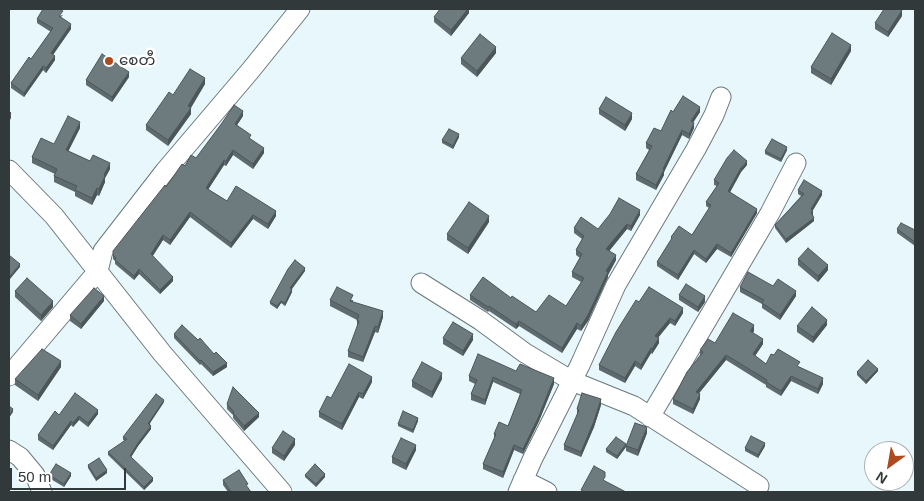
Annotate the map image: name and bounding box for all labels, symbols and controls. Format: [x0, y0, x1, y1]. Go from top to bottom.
place label: စေတီ [119, 52, 155, 70]
marker: စေတီ [103, 55, 115, 67]
north arrow [864, 441, 914, 491]
scale bar [12, 458, 129, 490]
text: 50 m [18, 468, 51, 485]
text: N [873, 468, 890, 487]

